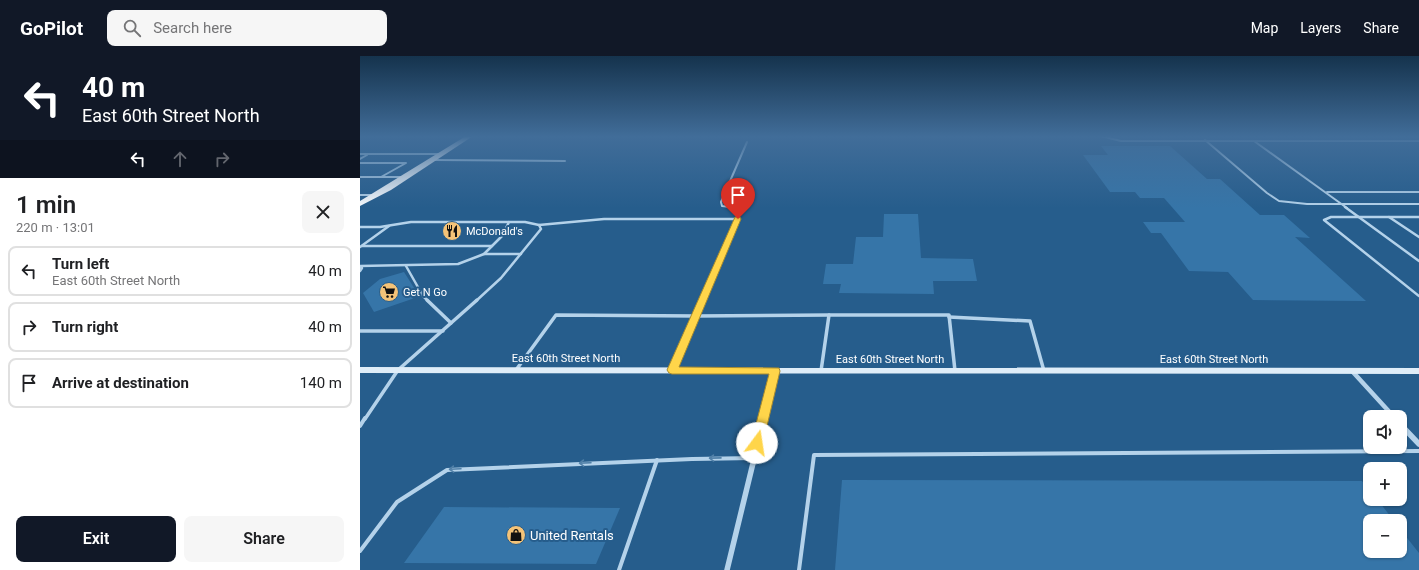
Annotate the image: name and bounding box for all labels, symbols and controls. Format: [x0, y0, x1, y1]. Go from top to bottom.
search box [107, 10, 387, 46]
text: GoPilot [20, 17, 83, 40]
icon: search [121, 17, 143, 39]
text: Search here [153, 19, 232, 37]
text: Map [1251, 20, 1278, 36]
text: Layers [1300, 20, 1341, 36]
text: Share [1363, 20, 1399, 36]
text: 40 m [82, 71, 145, 104]
icon: left [16, 72, 68, 124]
text: East 60th Street North [82, 105, 260, 126]
icon: left [127, 148, 149, 170]
icon: ahead [169, 148, 191, 170]
icon: right [211, 148, 233, 170]
pin [721, 178, 755, 219]
icon: arrive [727, 184, 749, 206]
text: 1 min [16, 191, 76, 219]
button: close [302, 191, 344, 233]
text: 220 m · 13:01 [16, 220, 95, 235]
restaurant icon: McDonald's [441, 220, 463, 242]
place label: McDonald's [466, 225, 523, 238]
text: Turn left [52, 255, 109, 273]
icon: left [18, 260, 40, 282]
text: 40 m [308, 262, 342, 280]
text: East 60th Street North [52, 273, 180, 288]
supermarket icon: Get N Go [378, 281, 400, 303]
place label: Get N Go [403, 286, 447, 299]
icon: right [18, 316, 40, 338]
text: Turn right [52, 318, 118, 336]
text: 40 m [308, 318, 342, 336]
street label: East 60th Street North [512, 352, 620, 365]
street label: East 60th Street North [836, 353, 944, 366]
street label: East 60th Street North [1160, 353, 1268, 366]
icon: arrive [18, 372, 40, 394]
text: Arrive at destination [52, 374, 189, 392]
text: 140 m [300, 374, 342, 392]
map controls [1363, 410, 1407, 558]
button: sound [1363, 410, 1407, 454]
position arrow [736, 422, 778, 464]
one-way arrow [709, 455, 722, 462]
one-way arrow [579, 460, 592, 467]
button: + [1363, 462, 1407, 506]
one-way arrow [449, 465, 462, 473]
button: − [1363, 514, 1407, 558]
button: Exit [16, 516, 176, 562]
button: Share [184, 516, 344, 562]
shop icon: United Rentals [505, 524, 527, 546]
place label: United Rentals [530, 528, 614, 543]

